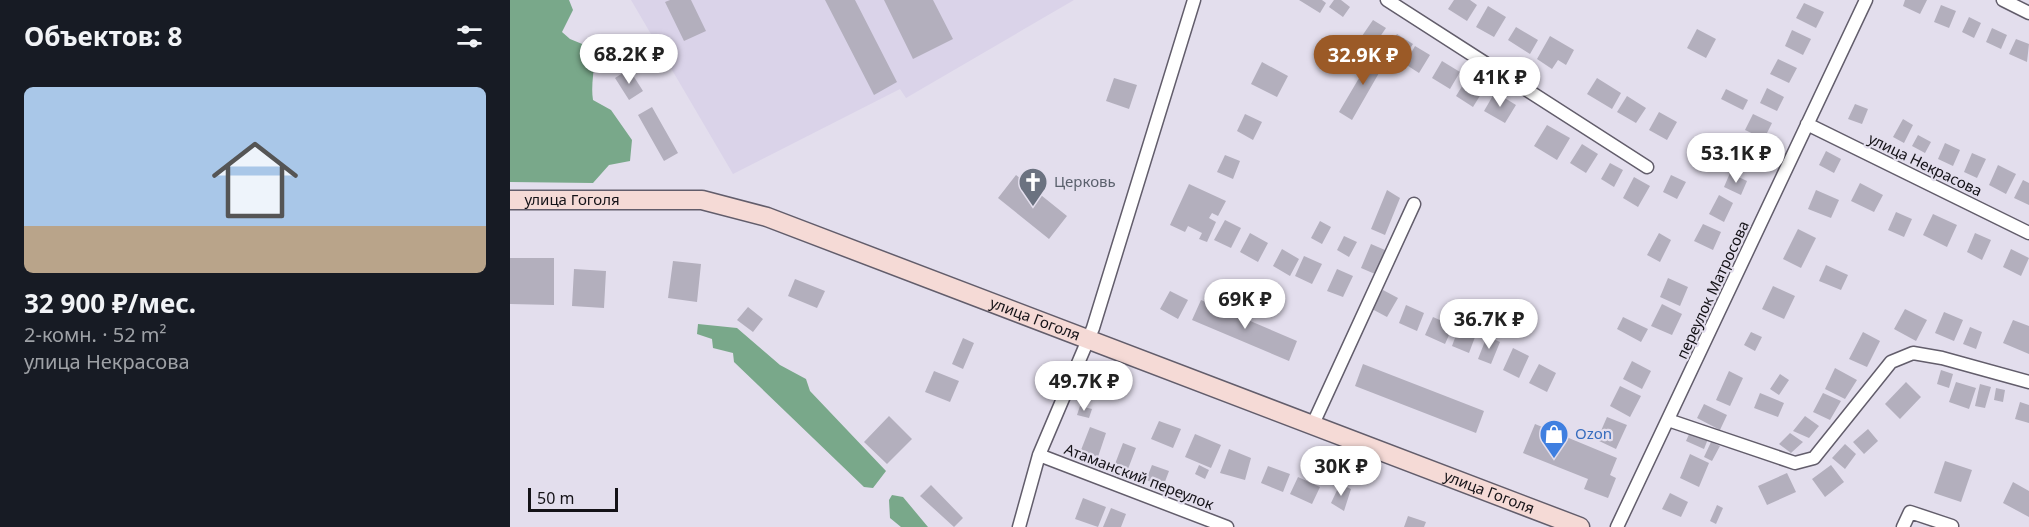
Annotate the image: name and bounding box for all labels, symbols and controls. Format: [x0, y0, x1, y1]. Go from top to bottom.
text: Объектов: 8 [24, 18, 182, 54]
icon: filters [453, 20, 486, 53]
pin: 68.2K ₽ [574, 34, 684, 85]
pin: 32.9K ₽ [1308, 35, 1418, 86]
text: 68.2K ₽ [594, 40, 664, 67]
text: 32.9K ₽ [1328, 41, 1398, 68]
pin: 41K ₽ [1458, 57, 1542, 108]
text: 41K ₽ [1473, 63, 1527, 90]
icon: home [201, 126, 309, 234]
street label: улица Некрасова [1865, 128, 1986, 200]
pin: 53.1K ₽ [1681, 133, 1791, 184]
text: 53.1K ₽ [1701, 139, 1771, 166]
church icon: Церковь [1017, 166, 1049, 208]
place label: Церковь [1054, 171, 1116, 191]
street label: улица Гоголя [524, 189, 620, 209]
street label: переулок Матросова [1671, 217, 1753, 362]
pin: 69K ₽ [1203, 279, 1287, 330]
text: 32 900 ₽/мес. [24, 285, 196, 321]
text: 69K ₽ [1218, 285, 1272, 312]
street label: улица Гоголя [987, 292, 1083, 345]
pin: 36.7K ₽ [1434, 299, 1544, 350]
text: 36.7K ₽ [1454, 305, 1524, 332]
text: 2-комн. · 52 m² [24, 321, 167, 348]
text: улица Некрасова [24, 348, 190, 375]
pin: 49.7K ₽ [1029, 361, 1139, 412]
text: 49.7K ₽ [1049, 367, 1119, 394]
shop icon: Ozon [1538, 418, 1570, 460]
place label: Ozon [1575, 423, 1612, 443]
street label: Атаманский переулок [1062, 438, 1217, 514]
pin: 30K ₽ [1299, 446, 1383, 497]
text: 30K ₽ [1314, 452, 1368, 479]
street label: улица Гоголя [1441, 465, 1538, 518]
scale bar [528, 485, 618, 512]
text: 50 m [537, 487, 574, 509]

